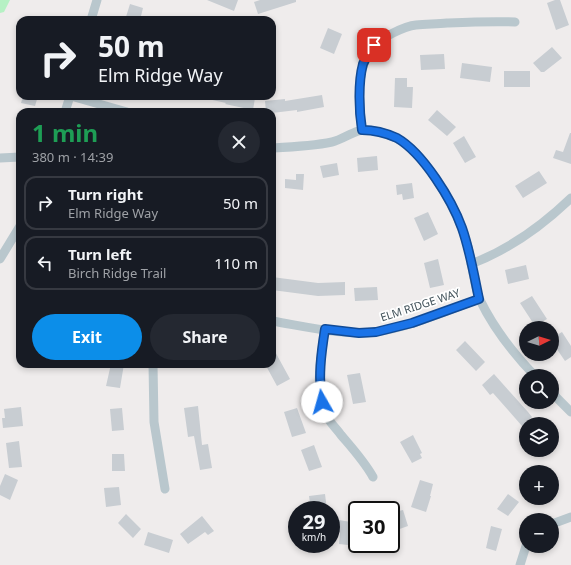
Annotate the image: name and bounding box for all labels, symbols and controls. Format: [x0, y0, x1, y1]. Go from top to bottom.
text: 50 m [98, 27, 165, 65]
pin [357, 28, 391, 62]
icon: right [32, 32, 84, 84]
icon: arrive [363, 34, 385, 56]
text: Elm Ridge Way [98, 63, 223, 87]
text: 1 min [32, 116, 98, 149]
button: close [218, 121, 260, 163]
text: 380 m · 14:39 [32, 148, 113, 166]
text: Turn right [68, 184, 143, 204]
icon: right [34, 192, 56, 214]
text: 50 m [223, 193, 258, 213]
text: Elm Ridge Way [68, 204, 158, 222]
text: Turn left [68, 244, 132, 264]
icon: left [34, 252, 56, 274]
text: 110 m [214, 253, 258, 273]
text: Birch Ridge Trail [68, 264, 166, 282]
street label: ELM RIDGE WAY [378, 284, 462, 324]
button: Exit [32, 314, 142, 360]
button: Share [150, 314, 260, 360]
north arrow [519, 321, 559, 361]
map controls [519, 321, 559, 553]
button: search [519, 369, 559, 409]
position arrow [301, 381, 343, 423]
button: layers [519, 417, 559, 457]
button: + [519, 465, 559, 505]
speed limit sign: 30 [348, 501, 400, 553]
text: 29 [303, 508, 325, 535]
button: − [519, 513, 559, 553]
text: km/h [302, 530, 326, 544]

